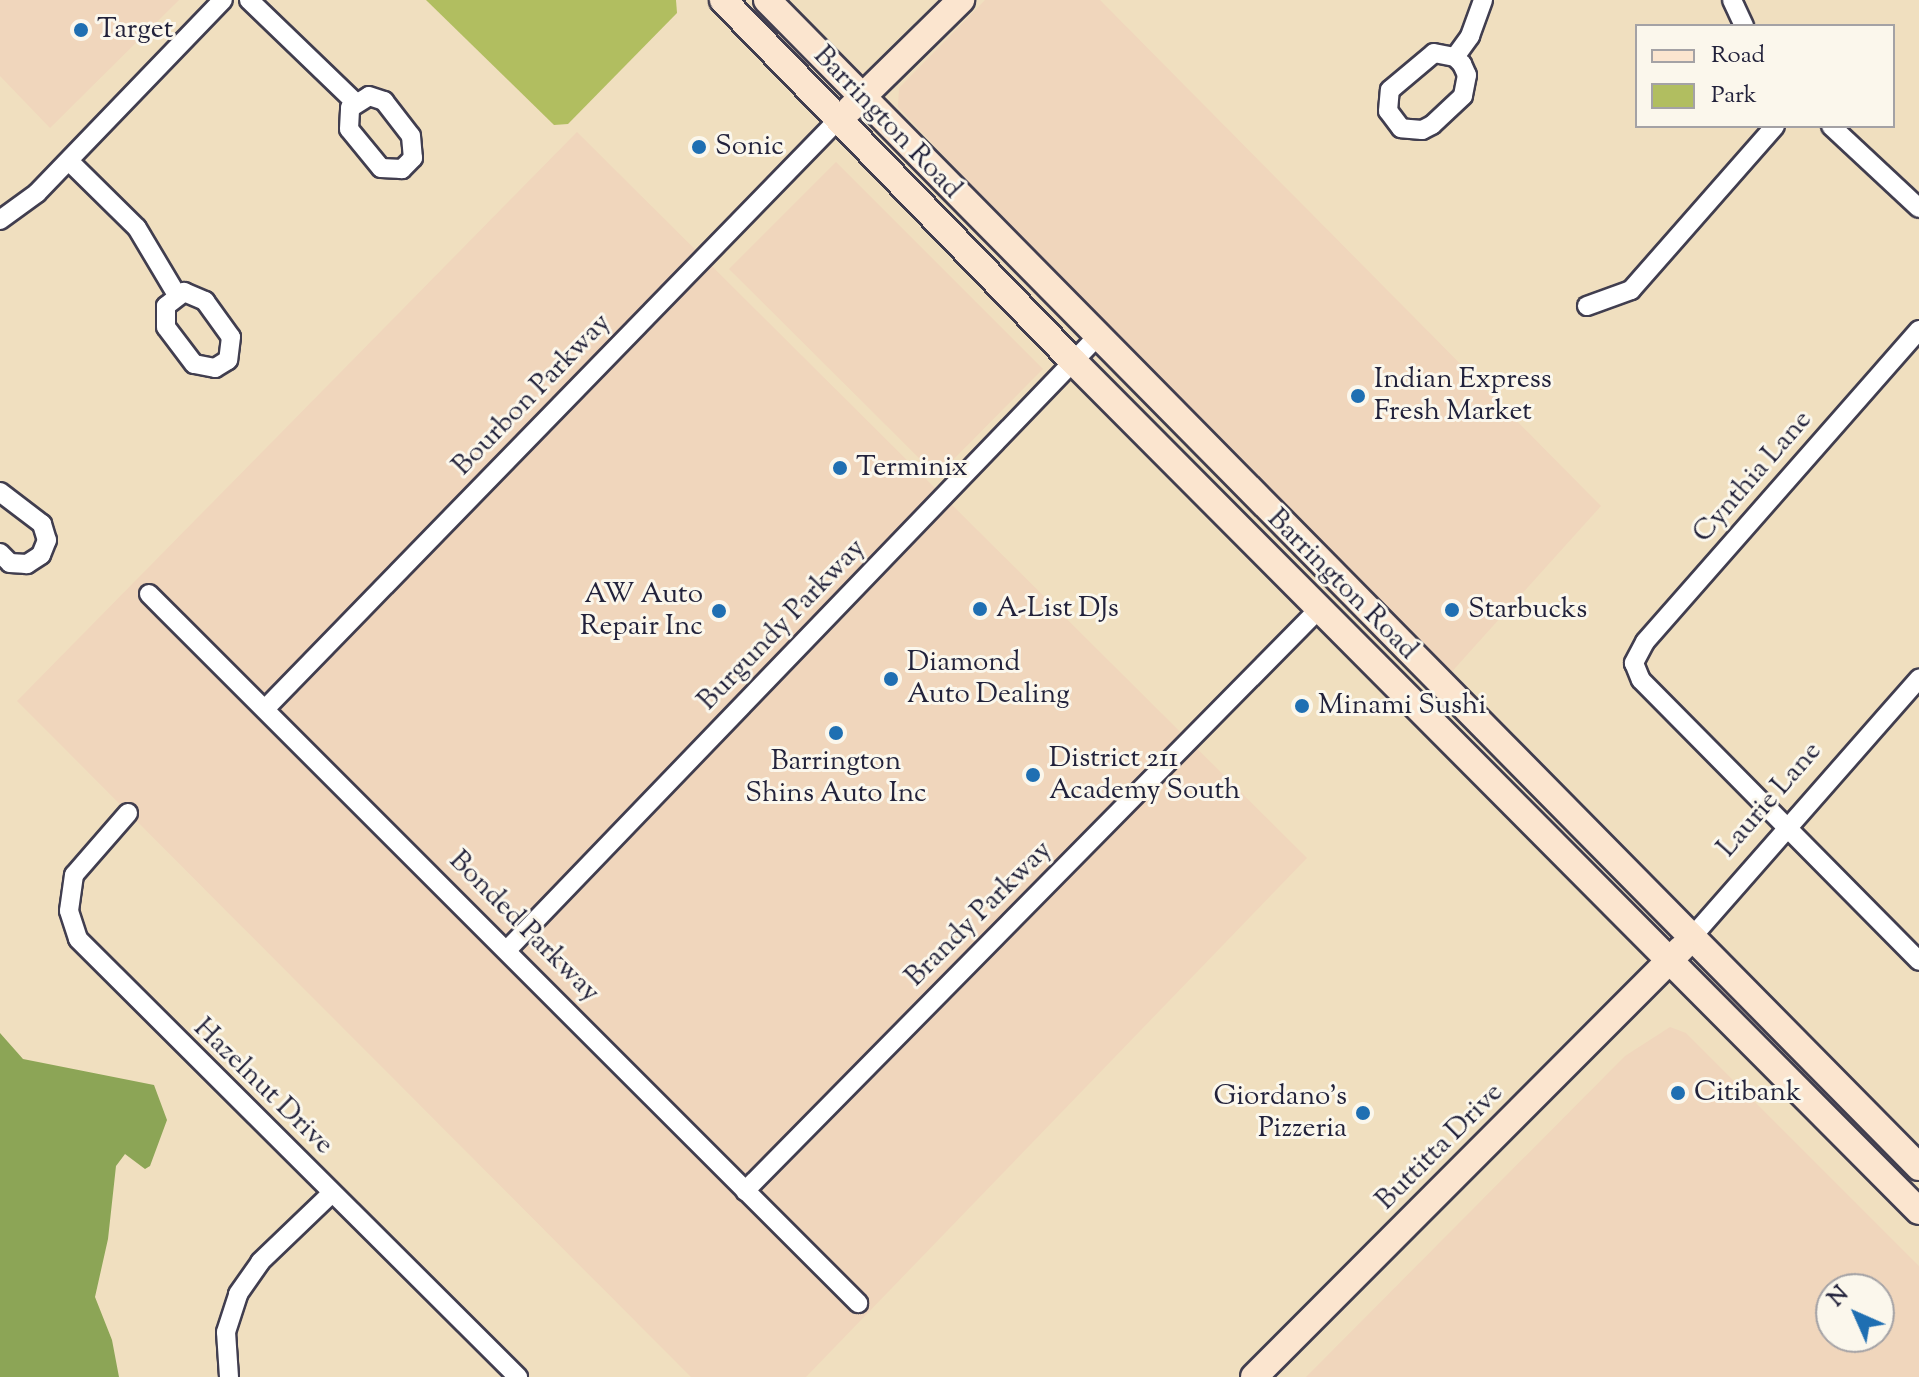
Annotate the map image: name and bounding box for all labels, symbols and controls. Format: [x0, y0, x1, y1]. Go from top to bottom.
place label: Target [97, 13, 173, 47]
marker: Target [72, 21, 90, 39]
legend [1635, 24, 1895, 128]
text: Road [1711, 39, 1765, 73]
street label: Barrington Road [806, 40, 968, 206]
text: Park [1711, 79, 1757, 113]
place label: Sonic [715, 130, 784, 164]
marker: Sonic [690, 138, 708, 156]
street label: Bourbon Parkway [446, 307, 618, 483]
place label: Indian Express Fresh Market [1374, 363, 1552, 429]
marker: Indian Express Fresh Market [1349, 387, 1367, 405]
street label: Cynthia Lane [1686, 404, 1820, 550]
place label: Terminix [856, 451, 968, 485]
marker: Terminix [831, 459, 849, 477]
street label: Barrington Road [1260, 503, 1424, 667]
street label: Burgundy Parkway [691, 532, 873, 718]
place label: AW Auto Repair Inc [580, 578, 703, 644]
place label: A-List DJs [996, 592, 1119, 626]
place label: Starbucks [1468, 593, 1587, 627]
marker: A-List DJs [971, 600, 989, 618]
marker: Starbucks [1443, 601, 1461, 619]
marker: AW Auto Repair Inc [710, 602, 728, 620]
place label: Diamond Auto Dealing [907, 646, 1070, 712]
marker: Diamond Auto Dealing [882, 670, 900, 688]
place label: Minami Sushi [1318, 689, 1486, 723]
marker: Minami Sushi [1293, 697, 1311, 715]
marker: Barrington Shins Auto Inc [827, 724, 845, 742]
street label: Laurie Lane [1711, 735, 1829, 865]
place label: District 211 Academy South [1049, 742, 1240, 808]
place label: Barrington Shins Auto Inc [745, 745, 927, 811]
marker: District 211 Academy South [1024, 766, 1042, 784]
street label: Brandy Parkway [899, 834, 1059, 994]
street label: Bonded Parkway [441, 844, 607, 1010]
street label: Hazelnut Drive [186, 1012, 340, 1162]
street label: Buttitta Drive [1369, 1076, 1511, 1218]
place label: Citibank [1694, 1076, 1801, 1110]
place label: Giordano's Pizzeria [1213, 1080, 1347, 1146]
marker: Citibank [1669, 1084, 1687, 1102]
marker: Giordano's Pizzeria [1354, 1104, 1372, 1122]
north arrow [1815, 1273, 1895, 1353]
text: N [1822, 1280, 1857, 1315]

